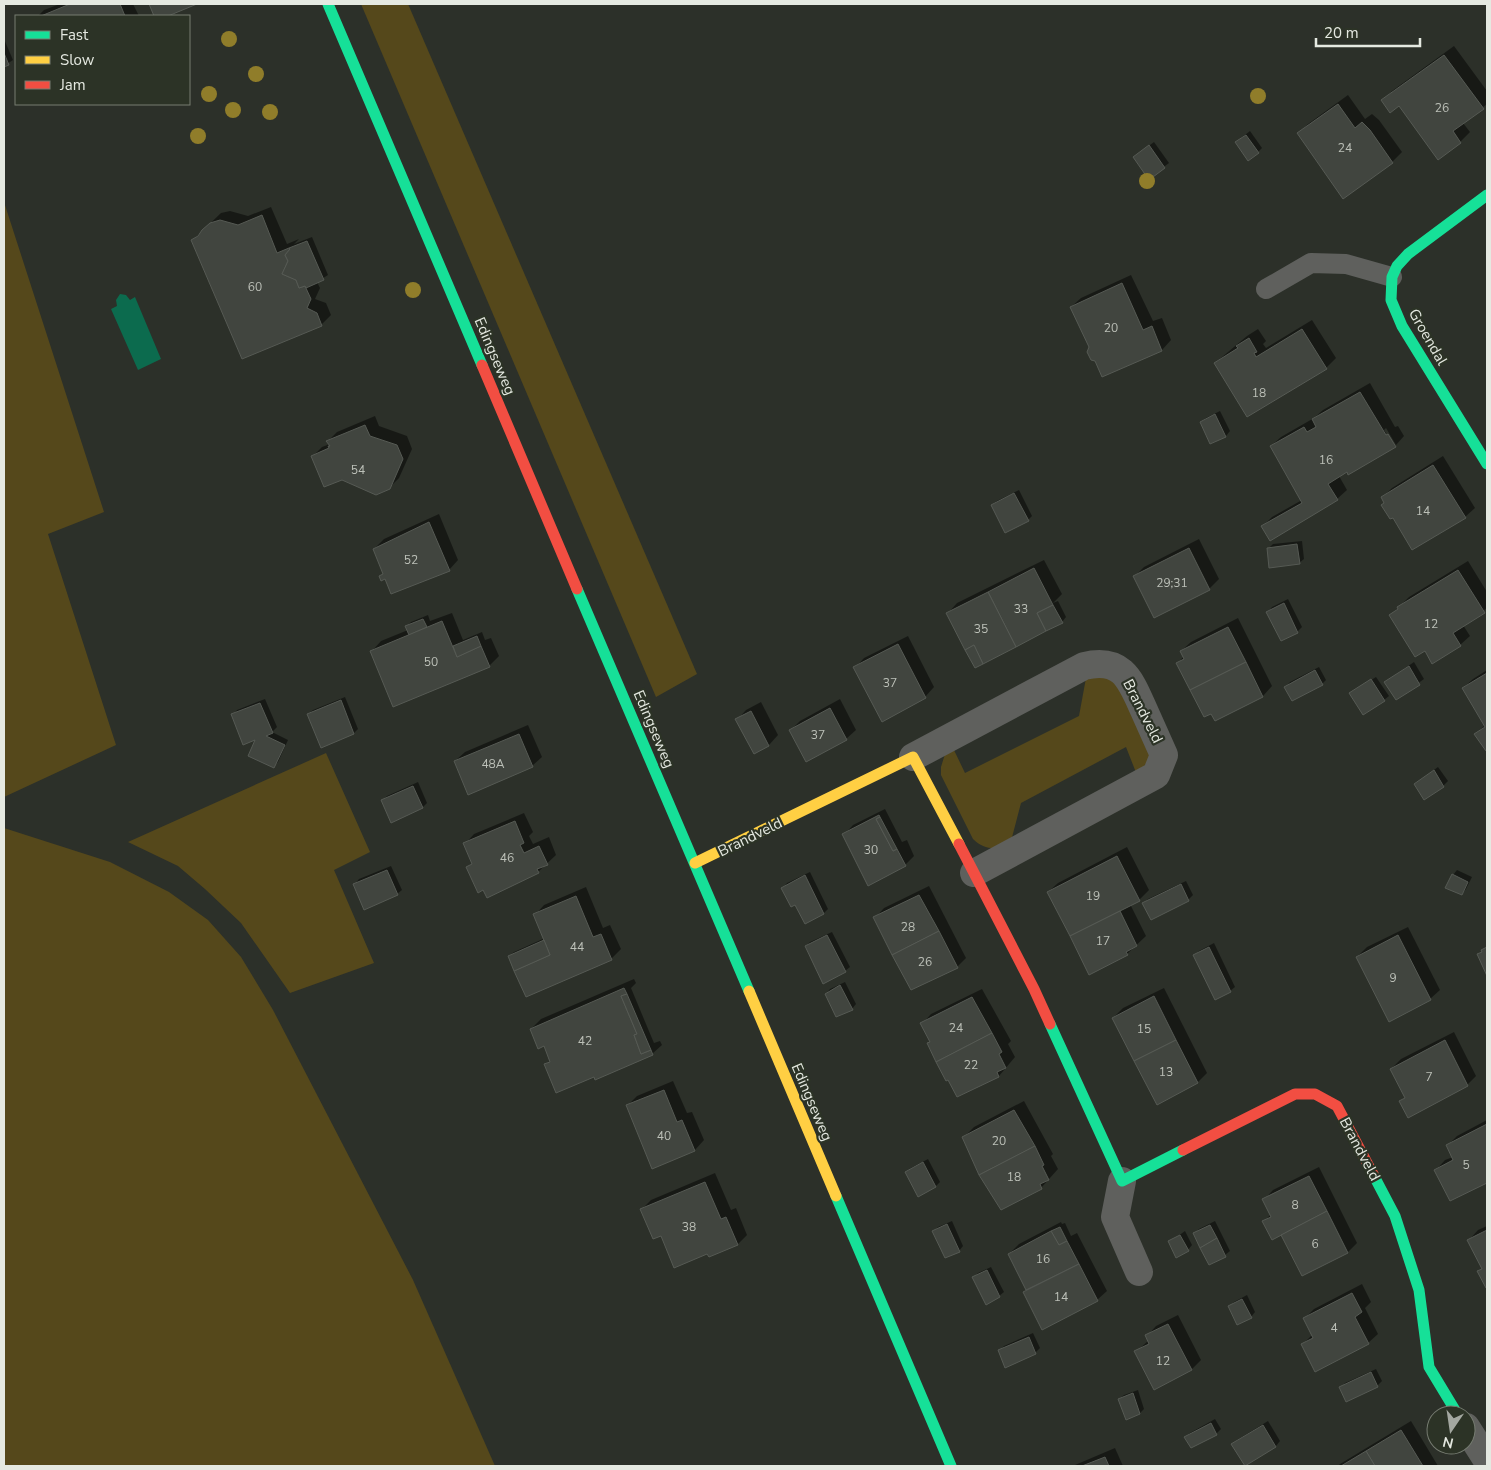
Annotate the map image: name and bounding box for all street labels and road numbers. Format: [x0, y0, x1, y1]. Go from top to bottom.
street label: Groendal [1404, 305, 1452, 369]
street label: Edingseweg [470, 314, 520, 398]
street label: Brandveld [1118, 676, 1168, 746]
street label: Edingseweg [629, 687, 679, 771]
street label: Brandveld [714, 813, 786, 861]
street label: Edingseweg [787, 1060, 837, 1144]
street label: Brandveld [1335, 1114, 1385, 1184]

